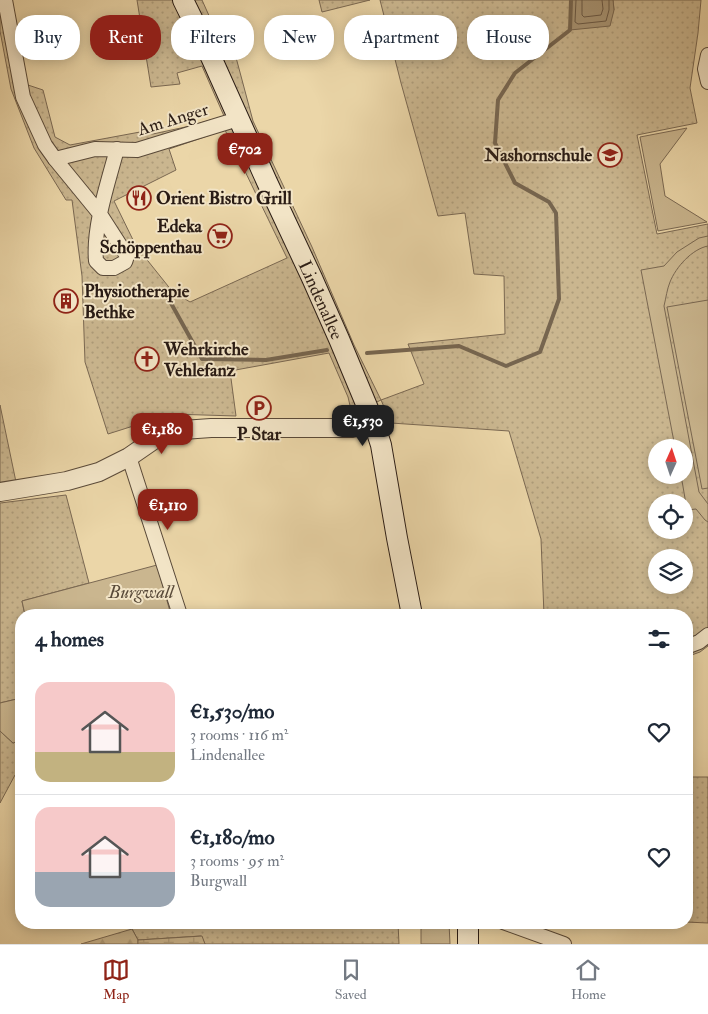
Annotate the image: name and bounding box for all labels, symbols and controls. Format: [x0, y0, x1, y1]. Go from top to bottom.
chip: Buy [15, 15, 80, 60]
chip: Rent [90, 15, 161, 60]
chip: Filters [171, 15, 254, 60]
chip: New [264, 15, 334, 60]
chip: Apartment [344, 15, 457, 60]
chip: House [467, 15, 549, 60]
street label: Am Anger [134, 98, 212, 141]
pin: €702 [215, 132, 275, 175]
text: €702 [229, 139, 261, 159]
school or university icon: Nashornschule [597, 142, 623, 168]
place label: Nashornschule [484, 144, 592, 167]
restaurant icon: Orient Bistro Grill [126, 185, 152, 211]
place label: Orient Bistro Grill [156, 187, 292, 210]
place label: Edeka Schöppenthau [100, 215, 203, 259]
supermarket icon: Edeka Schöppenthau [207, 223, 233, 249]
street label: Lindenallee [293, 257, 348, 344]
place label: Physiotherapie Bethke [84, 280, 190, 324]
building icon: Physiotherapie Bethke [53, 288, 79, 314]
place label: Wehrkirche Vehlefanz [163, 338, 249, 382]
church icon: Wehrkirche Vehlefanz [134, 346, 160, 372]
parking icon: P Star [246, 395, 272, 421]
pin: €1,530 [322, 404, 404, 447]
text: €1,530 [343, 411, 383, 431]
pin: €1,180 [121, 412, 203, 455]
text: €1,180 [142, 419, 182, 439]
place label: P Star [237, 423, 281, 446]
north arrow [648, 439, 692, 484]
map controls [648, 439, 693, 594]
pin: €1,110 [127, 488, 209, 531]
button: locate [648, 494, 693, 539]
text: €1,110 [149, 495, 187, 515]
button: layers [648, 549, 693, 594]
park label: Burgwall [108, 581, 175, 604]
icon: filters [645, 625, 673, 653]
text: 4 homes [35, 626, 104, 653]
text: €1,530/mo [190, 698, 274, 725]
icon: home [75, 702, 135, 762]
icon: heart [645, 718, 673, 746]
text: 3 rooms · 116 m² [190, 725, 288, 745]
text: Lindenallee [190, 745, 265, 765]
text: €1,180/mo [190, 824, 275, 851]
icon: home [75, 827, 135, 887]
icon: heart [645, 843, 673, 871]
text: 3 rooms · 95 m² [190, 851, 284, 871]
text: Burgwall [190, 871, 247, 891]
tab: Map [102, 956, 130, 1003]
tab: Saved [335, 956, 367, 1003]
tab: Home [571, 956, 606, 1003]

